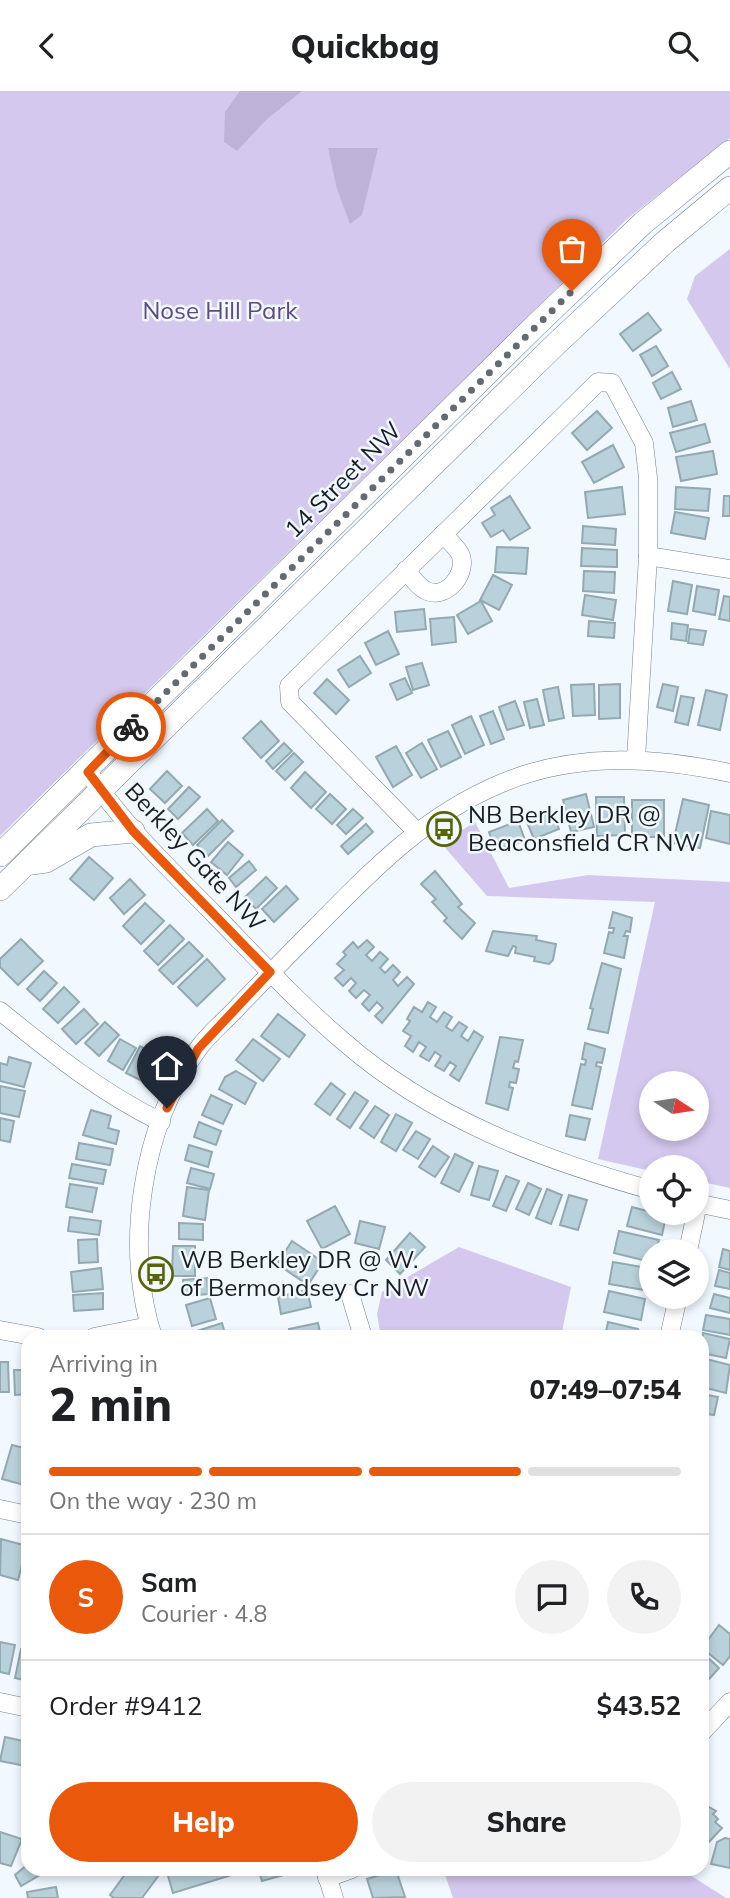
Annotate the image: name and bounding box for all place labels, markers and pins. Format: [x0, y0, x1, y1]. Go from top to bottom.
pin [542, 219, 602, 291]
place label: NB Berkley DR @ Beaconsfield CR NW [468, 799, 700, 857]
bus stop icon: NB Berkley DR @ Beaconsfield CR NW [425, 810, 463, 848]
pin [137, 1036, 197, 1108]
place label: WB Berkley DR @ W. of Bermondsey Cr NW [180, 1244, 429, 1302]
bus stop icon: WB Berkley DR @ W. of Bermondsey Cr NW [137, 1255, 175, 1293]

